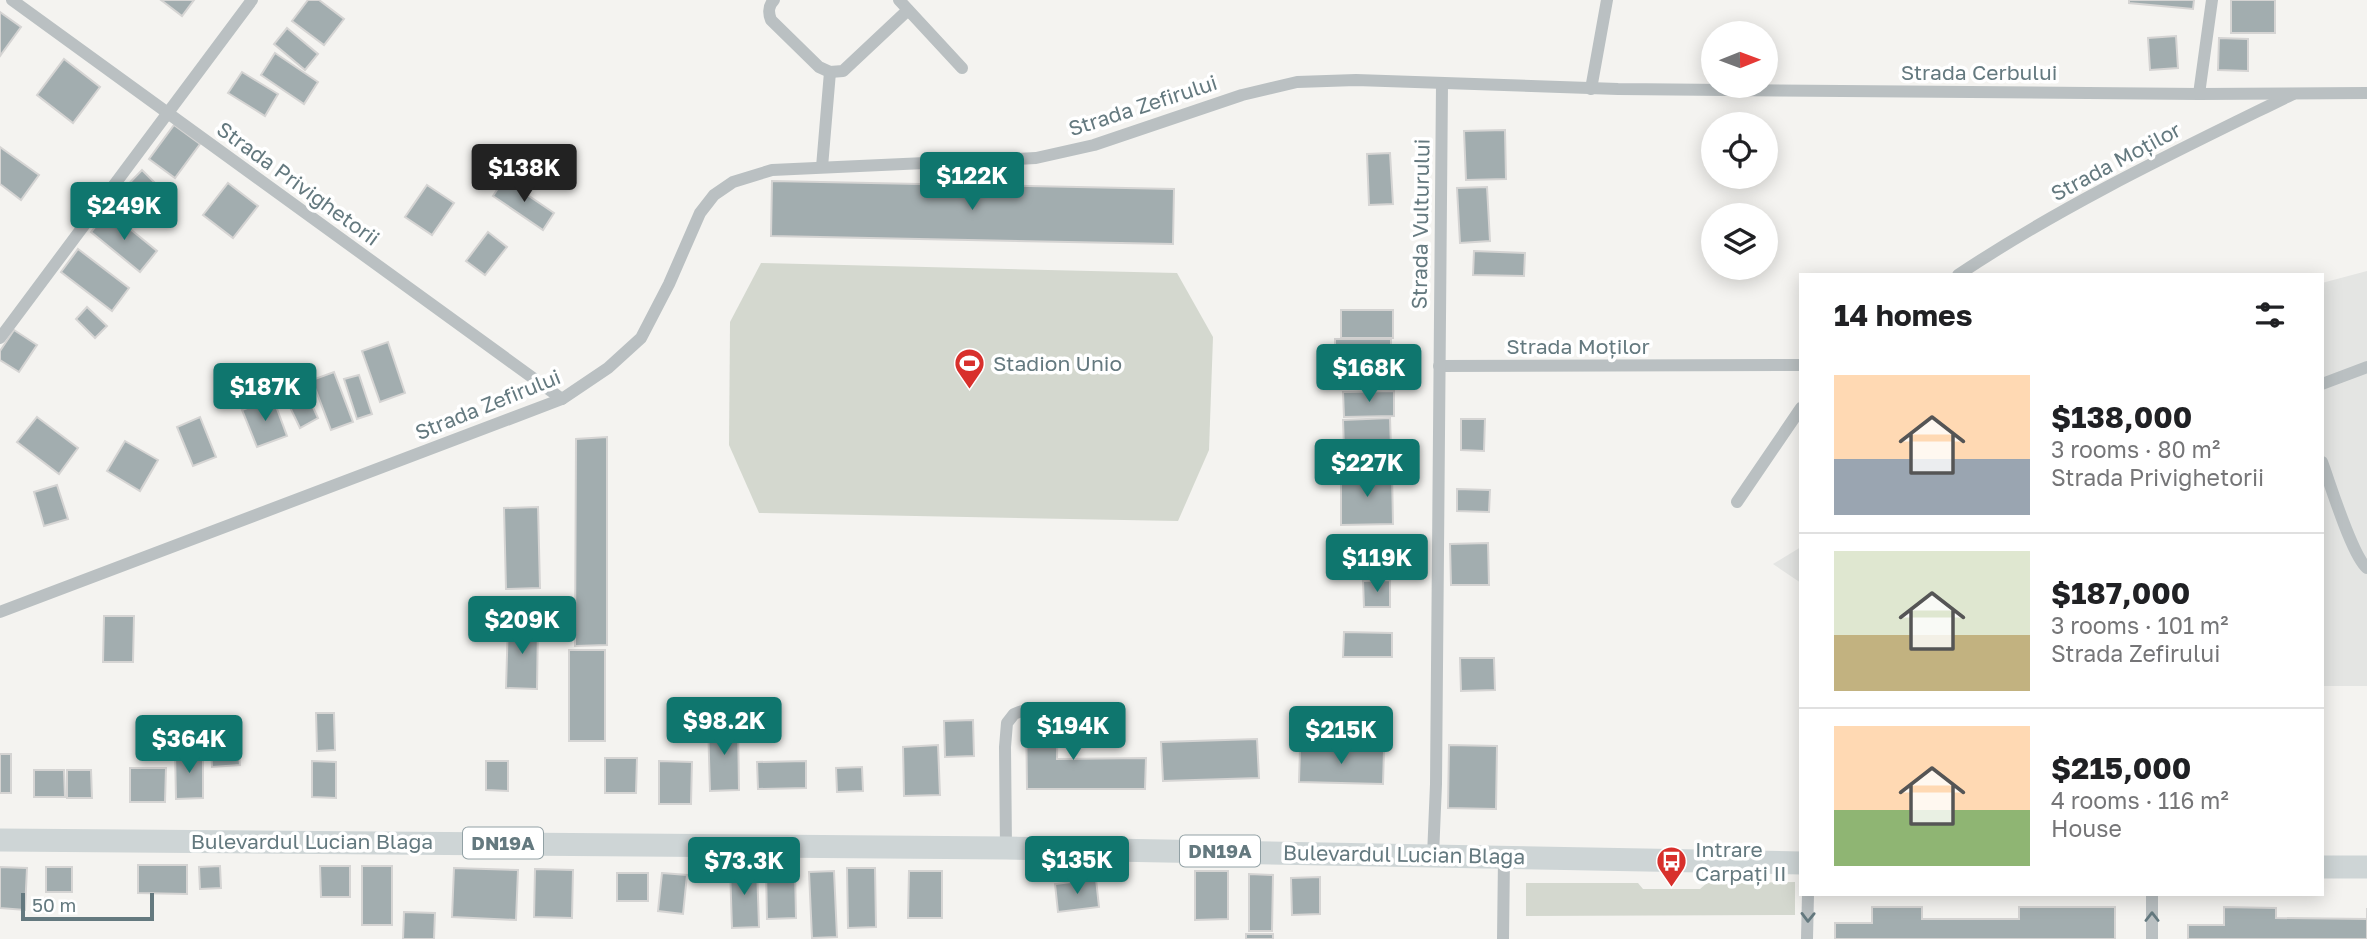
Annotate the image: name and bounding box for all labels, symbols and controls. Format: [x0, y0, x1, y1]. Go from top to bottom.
north arrow [1701, 21, 1778, 98]
map controls [1701, 21, 1778, 280]
street label: Strada Cerbului [1901, 59, 2057, 85]
street label: Strada Zefirului [1065, 69, 1220, 141]
button: locate [1701, 112, 1778, 189]
street label: Strada Privighetorii [212, 115, 385, 251]
street label: Strada Moților [2046, 116, 2185, 206]
street label: Strada Vulturului [1406, 138, 1434, 309]
pin: $138K [475, 144, 573, 204]
pin: $122K [923, 152, 1021, 212]
text: $138K [488, 153, 560, 181]
text: $122K [936, 161, 1008, 189]
pin: $249K [75, 182, 173, 242]
text: $249K [86, 191, 162, 219]
button: layers [1701, 203, 1778, 280]
icon: filters [2251, 296, 2289, 334]
text: 14 homes [1834, 297, 1973, 333]
street label: Strada Moților [1506, 333, 1650, 359]
pin: $168K [1320, 344, 1418, 404]
sports icon: Stadion Unio [953, 347, 987, 391]
place label: Stadion Unio [993, 350, 1122, 376]
text: $168K [1332, 353, 1406, 381]
street label: Strada Zefirului [411, 363, 564, 445]
pin: $187K [216, 364, 314, 423]
text: $187K [229, 372, 301, 400]
text: $138,000 [2051, 399, 2192, 435]
icon: home [1890, 403, 1974, 487]
text: 3 rooms · 80 m² [2051, 435, 2220, 463]
pin: $227K [1318, 440, 1416, 499]
text: $227K [1331, 448, 1403, 476]
text: Strada Privighetorii [2051, 463, 2264, 491]
pin: $119K [1328, 534, 1426, 594]
text: $119K [1342, 543, 1412, 571]
text: $187,000 [2051, 575, 2190, 611]
icon: home [1890, 579, 1974, 663]
pin: $209K [473, 596, 571, 656]
text: $209K [484, 605, 560, 633]
text: 3 rooms · 101 m² [2051, 611, 2228, 639]
text: Strada Zefirului [2051, 639, 2220, 667]
pin: $98.2K [667, 698, 781, 757]
pin: $194K [1024, 702, 1122, 762]
text: $98.2K [683, 706, 765, 734]
pin: $215K [1292, 706, 1390, 766]
text: $194K [1037, 711, 1109, 739]
text: $215K [1305, 715, 1377, 743]
pin: $364K [140, 716, 238, 775]
text: $364K [151, 724, 227, 752]
text: $215,000 [2051, 750, 2191, 786]
icon: home [1890, 754, 1974, 838]
text: 4 rooms · 116 m² [2051, 786, 2229, 814]
text: House [2051, 814, 2122, 842]
street label: Bulevardul Lucian Blaga [191, 828, 433, 854]
road number: DN19A [463, 828, 543, 858]
pin: $135K [1028, 836, 1126, 896]
road number: DN19A [1180, 836, 1260, 866]
place label: Intrare Carpați II [1695, 836, 1787, 886]
pin: $73.3K [687, 838, 801, 897]
street label: Bulevardul Lucian Blaga [1283, 839, 1525, 869]
text: $135K [1041, 845, 1113, 873]
bus stop icon: Intrare Carpați II [1655, 845, 1689, 889]
text: $73.3K [704, 846, 784, 874]
scale bar [21, 890, 154, 922]
text: 50 m [32, 893, 76, 916]
one-way arrow [1800, 911, 1815, 922]
one-way arrow [2144, 911, 2160, 921]

